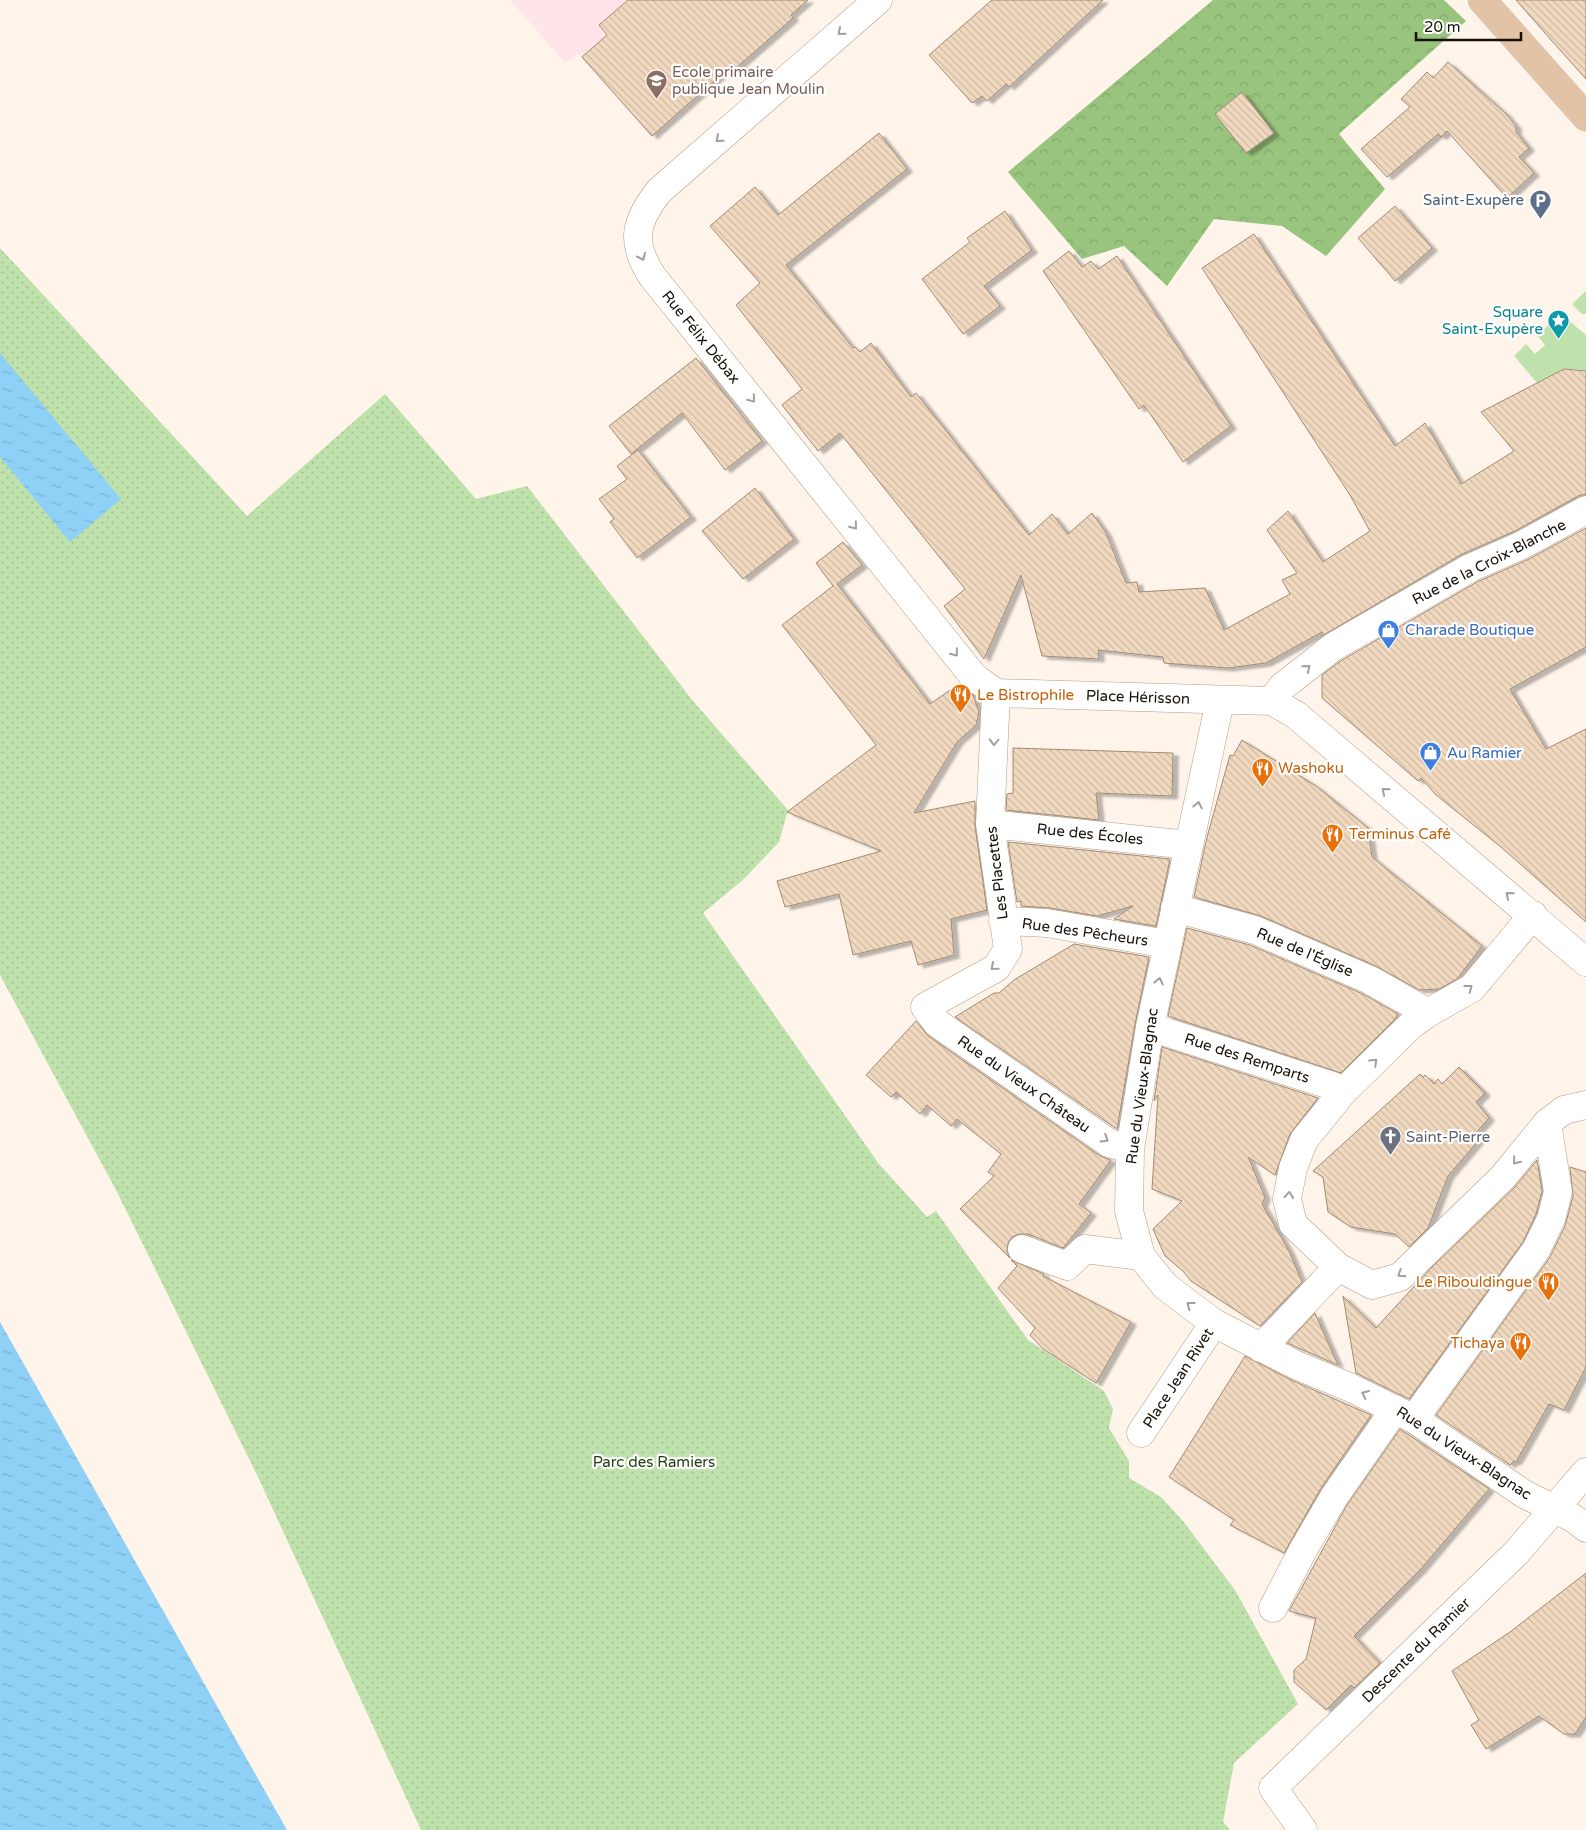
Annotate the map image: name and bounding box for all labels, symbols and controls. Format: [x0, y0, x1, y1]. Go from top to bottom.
scale bar [1416, 10, 1521, 42]
text: 20 m [1424, 18, 1461, 36]
one-way arrow [838, 26, 847, 35]
place label: Ecole primaire publique Jean Moulin [672, 63, 825, 98]
school or university icon: Ecole primaire publique Jean Moulin [644, 69, 668, 100]
one-way arrow [715, 133, 724, 142]
parking icon: Saint-Exupère [1528, 188, 1552, 219]
place label: Saint-Exupère [1423, 191, 1524, 209]
one-way arrow [635, 252, 646, 261]
street label: Rue Félix Débax [658, 287, 744, 387]
place label: Square Saint-Exupère [1442, 303, 1543, 338]
place icon: Square Saint-Exupère [1547, 309, 1571, 340]
one-way arrow [746, 394, 755, 403]
street label: Rue de la Croix-Blanche [1409, 515, 1569, 609]
one-way arrow [848, 520, 856, 529]
shop icon: Charade Boutique [1377, 618, 1401, 649]
place label: Charade Boutique [1405, 621, 1534, 639]
one-way arrow [949, 647, 957, 656]
one-way arrow [1301, 665, 1310, 673]
restaurant icon: Le Bistrophile [949, 683, 973, 714]
place label: Le Bistrophile [977, 686, 1074, 704]
street label: Place Hérisson [1086, 686, 1190, 708]
one-way arrow [988, 738, 999, 746]
shop icon: Au Ramier [1419, 741, 1443, 772]
place label: Au Ramier [1447, 744, 1522, 762]
restaurant icon: Washoku [1250, 756, 1274, 787]
place label: Washoku [1278, 759, 1344, 777]
one-way arrow [1382, 787, 1391, 796]
one-way arrow [1192, 800, 1203, 809]
street label: Rue des Écoles [1036, 819, 1144, 849]
restaurant icon: Terminus Café [1321, 822, 1345, 853]
street label: Les Placettes [982, 825, 1012, 921]
place label: Terminus Café [1349, 825, 1451, 843]
one-way arrow [1506, 892, 1515, 901]
street label: Rue des Pêcheurs [1021, 914, 1149, 950]
street label: Rue de l'Église [1254, 924, 1356, 980]
one-way arrow [990, 962, 999, 971]
one-way arrow [1154, 976, 1164, 985]
one-way arrow [1463, 985, 1473, 994]
street label: Rue du Vieux-Blagnac [1122, 1007, 1162, 1165]
street label: Rue des Remparts [1182, 1029, 1312, 1087]
street label: Rue du Vieux Château [954, 1031, 1094, 1137]
one-way arrow [1368, 1059, 1377, 1068]
church icon: Saint-Pierre [1378, 1125, 1402, 1156]
place label: Saint-Pierre [1406, 1128, 1490, 1146]
one-way arrow [1099, 1133, 1108, 1143]
one-way arrow [1513, 1155, 1522, 1164]
one-way arrow [1283, 1190, 1294, 1198]
one-way arrow [1397, 1268, 1406, 1278]
restaurant icon: Le Ribouldingue [1536, 1270, 1560, 1301]
place label: Le Ribouldingue [1416, 1273, 1532, 1291]
one-way arrow [1187, 1302, 1196, 1310]
street label: Place Jean Rivet [1139, 1324, 1217, 1432]
restaurant icon: Tichaya [1509, 1331, 1533, 1362]
place label: Tichaya [1450, 1334, 1505, 1352]
one-way arrow [1361, 1390, 1370, 1401]
street label: Rue du Vieux-Blagnac [1393, 1403, 1535, 1503]
park label: Parc des Ramiers [593, 1453, 715, 1471]
street label: Descente du Ramier [1358, 1594, 1474, 1706]

